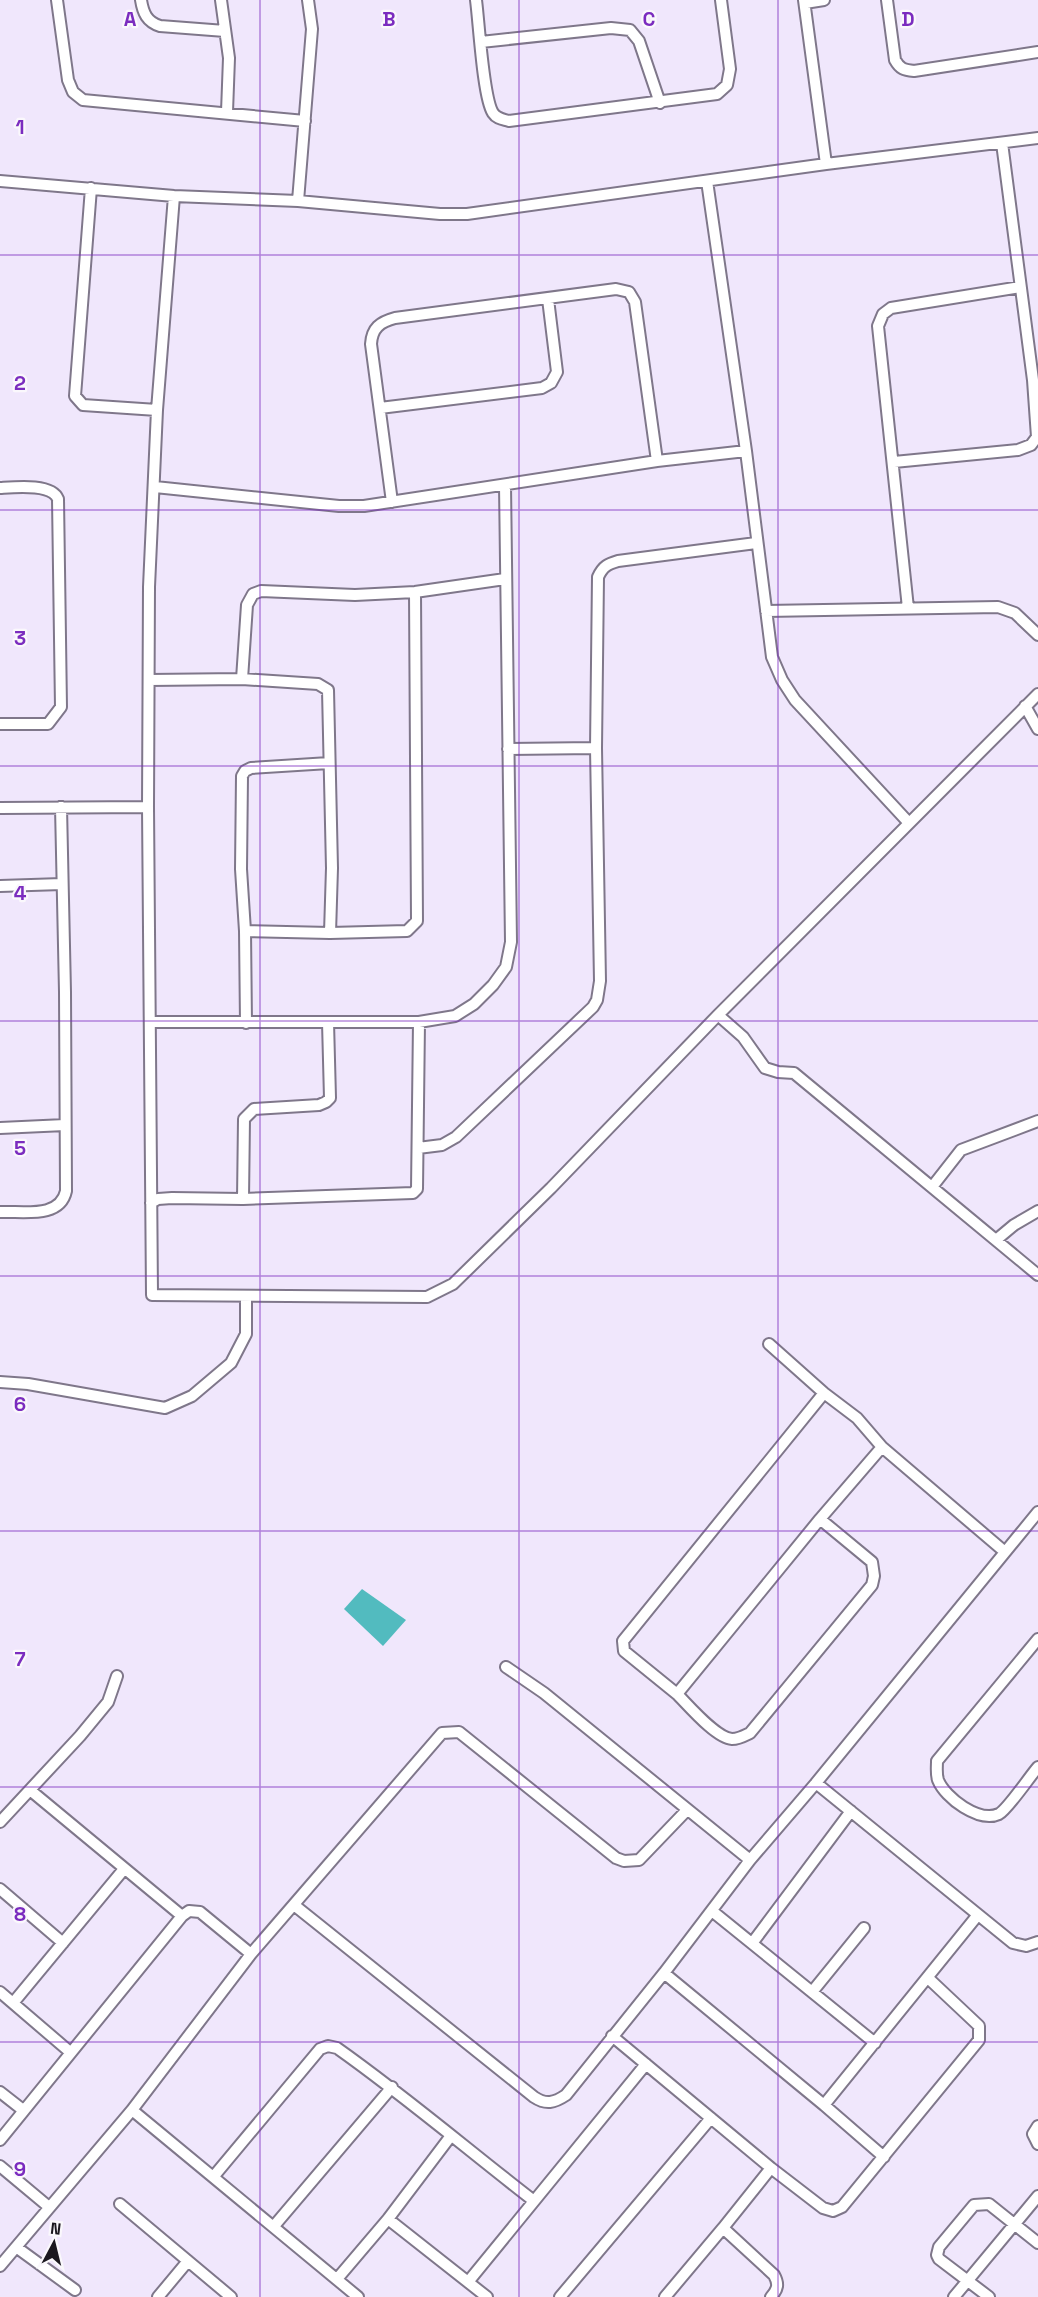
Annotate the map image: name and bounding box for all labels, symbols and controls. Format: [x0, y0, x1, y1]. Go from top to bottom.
text: A [124, 6, 137, 32]
text: B [382, 6, 396, 32]
text: C [643, 6, 656, 32]
text: D [901, 6, 915, 32]
text: 1 [15, 114, 25, 140]
text: 2 [14, 370, 26, 396]
text: 3 [14, 625, 26, 651]
text: 4 [14, 880, 27, 906]
text: 5 [14, 1135, 26, 1161]
text: 6 [14, 1391, 26, 1417]
text: 7 [14, 1646, 26, 1672]
text: 8 [14, 1901, 26, 1927]
text: 9 [14, 2156, 26, 2182]
north arrow [24, 2213, 84, 2273]
text: N [49, 2218, 62, 2240]

